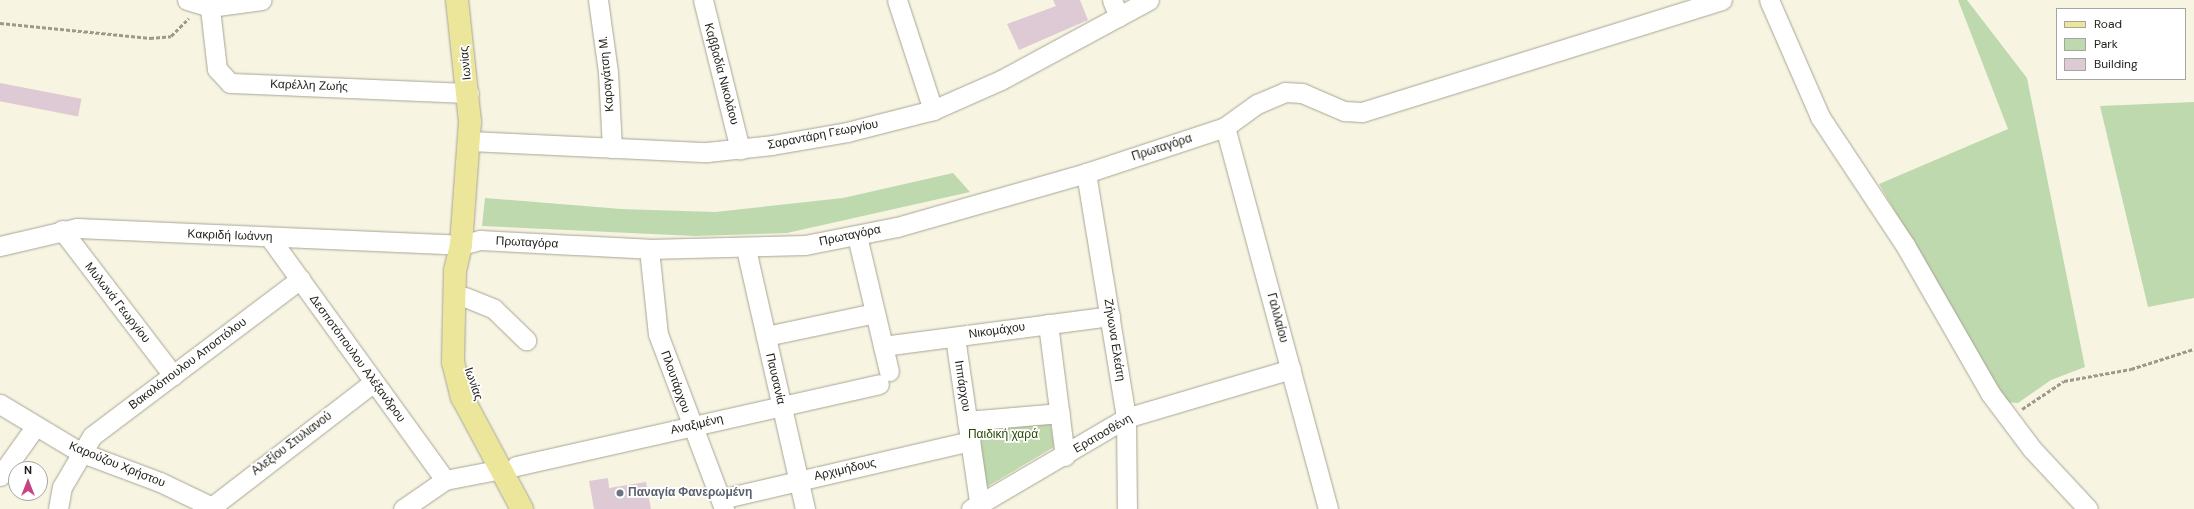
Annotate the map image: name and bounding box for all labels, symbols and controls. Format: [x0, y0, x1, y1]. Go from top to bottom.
legend [2056, 8, 2186, 80]
text: Road [2094, 16, 2122, 32]
street label: Καββαδία Νικολάου [701, 22, 741, 126]
street label: Καραγάτση Μ. [597, 36, 617, 112]
text: Park [2094, 36, 2118, 52]
street label: Ιωνίας [457, 45, 475, 81]
text: Building [2094, 56, 2138, 72]
street label: Καρέλλη Ζωής [270, 77, 348, 95]
street label: Σαραντάρη Γεωργίου [766, 117, 880, 153]
street label: Πρωταγόρα [1130, 131, 1194, 165]
street label: Πρωταγόρα [818, 222, 882, 250]
street label: Κακριδή Ιωάννη [187, 227, 273, 245]
street label: Πρωταγόρα [495, 234, 559, 252]
street label: Μυλωνά Γεωργίου [81, 260, 153, 346]
street label: Γαλιλαίου [1263, 292, 1291, 344]
street label: Δεσποτόπουλου Αλέξανδρου [306, 293, 408, 425]
street label: Ζήνωνα Ελεάτη [1100, 298, 1128, 382]
street label: Βακαλόπουλου Αποστόλου [126, 315, 250, 413]
street label: Νικομάχου [968, 320, 1026, 342]
street label: Πλουτάρχου [657, 349, 693, 415]
street label: Παυσανία [762, 352, 788, 406]
street label: Ιππάρχου [951, 359, 973, 413]
street label: Ιωνίας [461, 366, 485, 402]
street label: Αλεξίου Στυλιανού [249, 409, 335, 479]
street label: Ερατοσθένη [1071, 411, 1135, 457]
street label: Αναξιμένη [669, 412, 725, 438]
park label: Παιδική χαρά [968, 428, 1038, 442]
street label: Καρούζου Χρήστου [67, 439, 167, 491]
street label: Αρχιμήδους [813, 456, 877, 484]
north arrow [8, 461, 48, 501]
text: N [24, 463, 32, 477]
place label: Παναγία Φανερωμένη [628, 486, 752, 500]
marker: Παναγία Φανερωμένη [615, 488, 625, 498]

